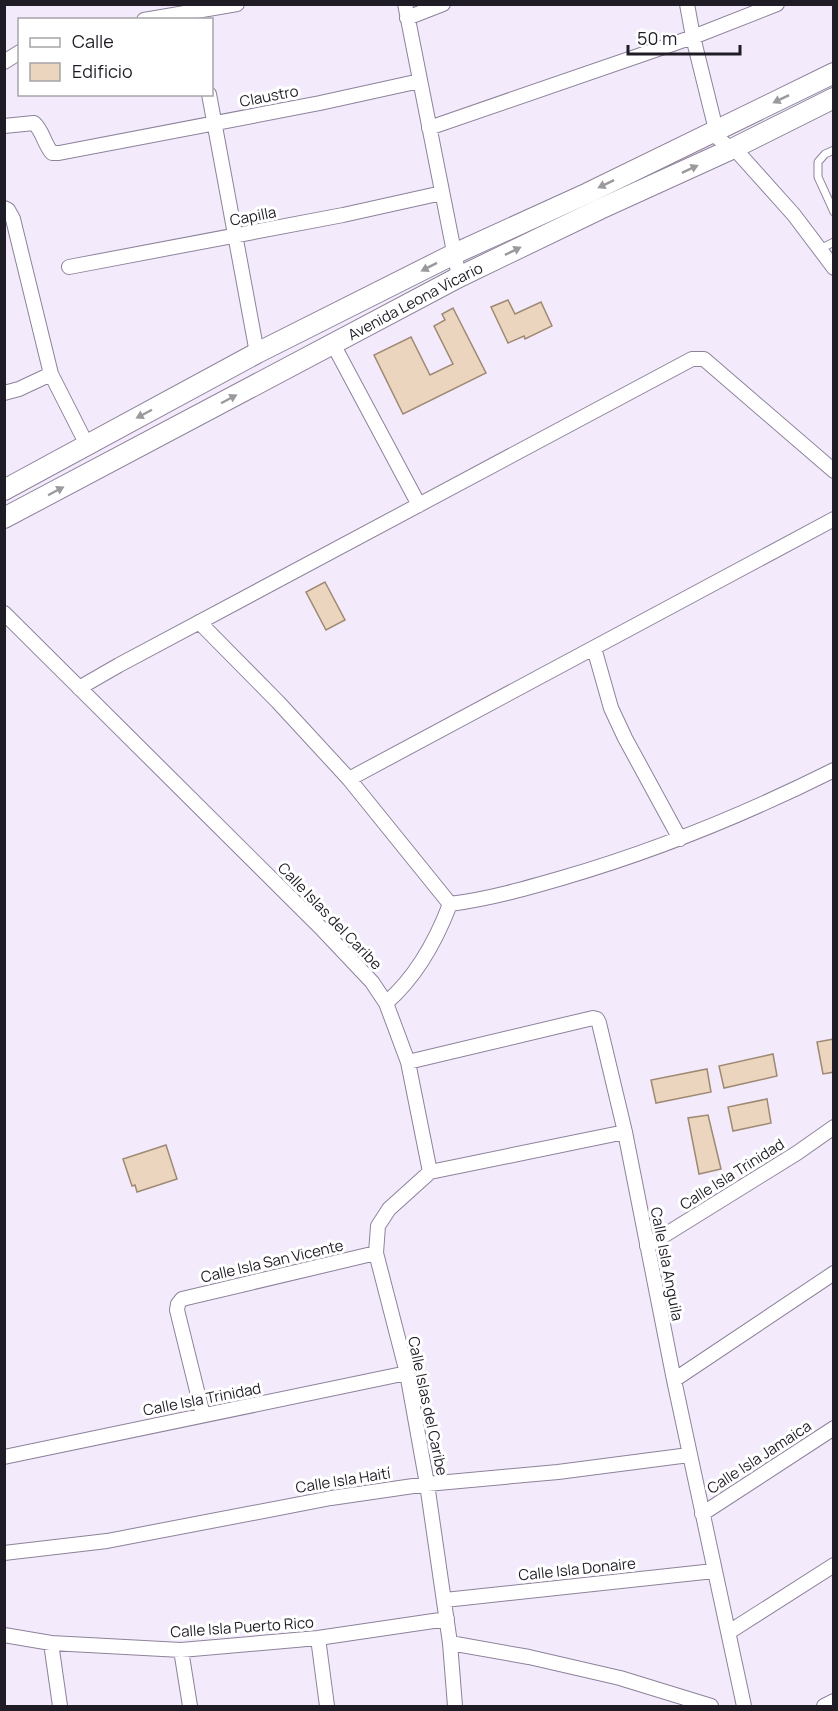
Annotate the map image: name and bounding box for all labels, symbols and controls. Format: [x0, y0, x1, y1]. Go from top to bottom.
legend [18, 18, 213, 96]
scale bar [628, 18, 740, 56]
text: 50 m [637, 26, 677, 50]
text: Calle [72, 29, 114, 53]
text: Edificio [72, 59, 133, 83]
street label: Claustro [238, 80, 300, 112]
one-way arrow [772, 93, 790, 103]
one-way arrow [681, 164, 698, 173]
one-way arrow [597, 179, 615, 189]
street label: Capilla [228, 201, 278, 231]
one-way arrow [505, 247, 522, 256]
street label: Avenida Leona Vicario [344, 257, 486, 345]
one-way arrow [421, 262, 438, 271]
one-way arrow [220, 395, 237, 404]
one-way arrow [135, 409, 152, 419]
one-way arrow [48, 486, 65, 496]
street label: Calle Islas del Caribe [273, 858, 387, 974]
street label: Calle Isla Trinidad [676, 1133, 788, 1215]
street label: Calle Isla Anguila [646, 1205, 688, 1323]
street label: Calle Isla San Vicente [199, 1234, 346, 1288]
street label: Calle Islas del Caribe [403, 1335, 453, 1478]
street label: Calle Isla Trinidad [141, 1377, 263, 1421]
street label: Calle Isla Jamaica [703, 1415, 815, 1499]
street label: Calle Isla Haití [294, 1462, 392, 1498]
street label: Calle Isla Donaire [517, 1552, 637, 1586]
street label: Calle Isla Puerto Rico [170, 1612, 315, 1642]

